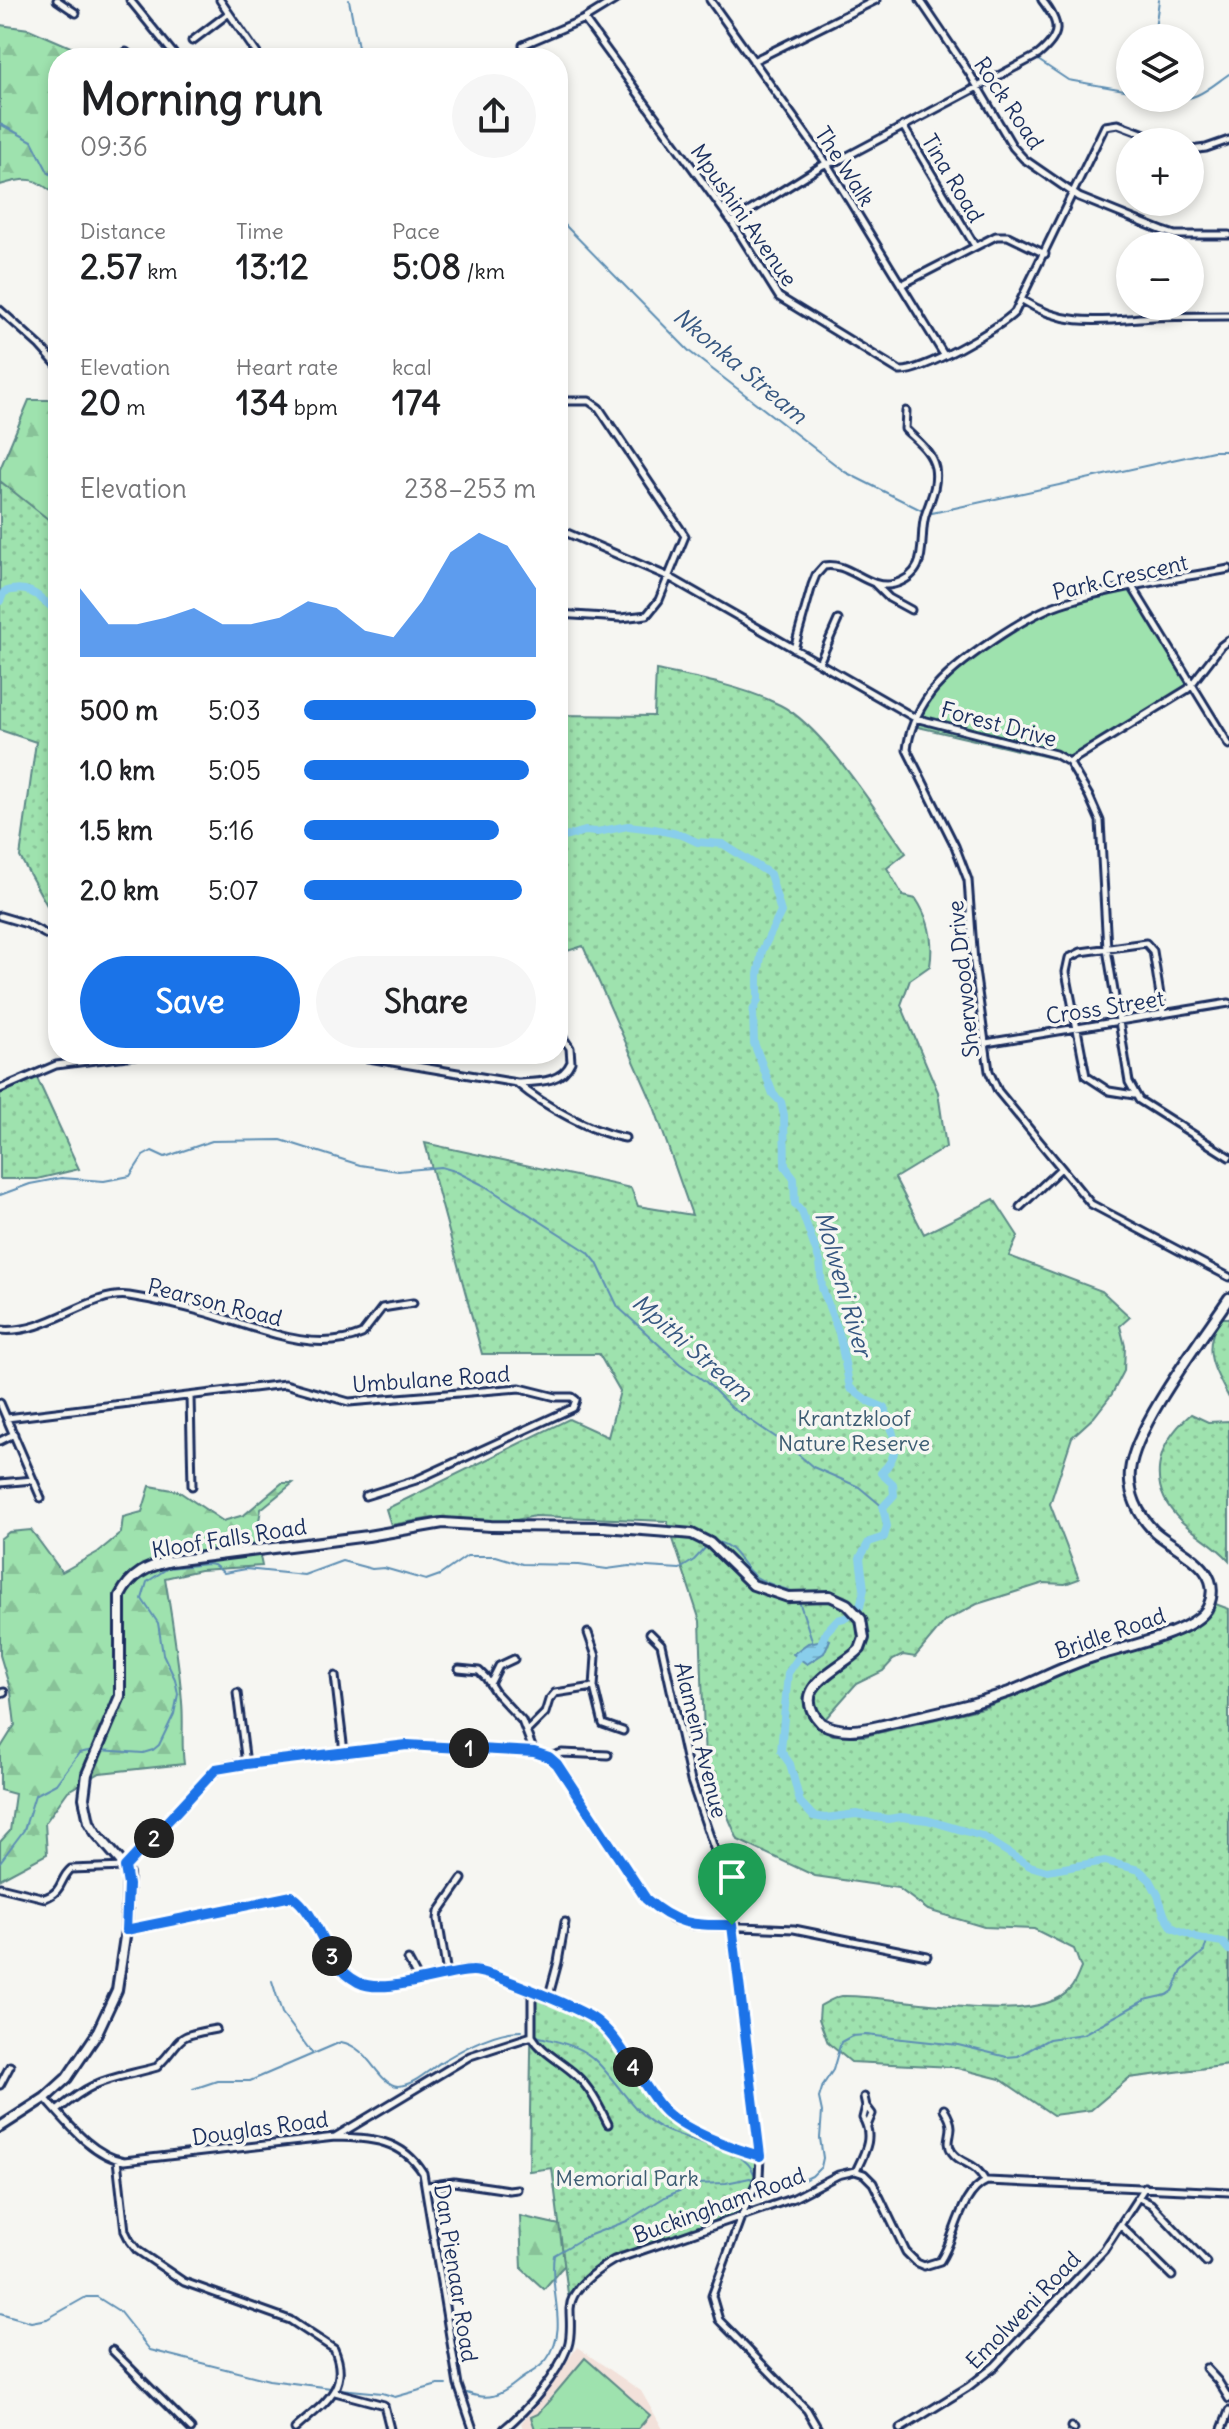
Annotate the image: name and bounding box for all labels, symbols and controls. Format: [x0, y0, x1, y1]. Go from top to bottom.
map controls [1116, 24, 1204, 320]
button: layers [1116, 24, 1204, 112]
street label: Rock Road [968, 51, 1050, 155]
text: Morning run [80, 72, 323, 127]
button: share [452, 74, 536, 158]
street label: The Walk [809, 121, 881, 211]
button: + [1116, 128, 1204, 216]
street label: Tina Road [916, 129, 990, 228]
text: 09:36 [80, 130, 148, 163]
street label: Mpushini Avenue [684, 138, 804, 292]
text: Distance [80, 217, 166, 245]
text: Time [236, 217, 284, 245]
text: Pace [392, 217, 440, 245]
button: − [1116, 232, 1204, 320]
text: 2.57 [80, 245, 142, 288]
text: 13:12 [236, 245, 309, 288]
text: 5:08 [392, 245, 461, 288]
text: km [142, 257, 178, 285]
text: /km [461, 257, 505, 285]
water label: Nkonka Stream [668, 301, 814, 430]
text: Elevation [80, 353, 170, 381]
text: Heart rate [236, 353, 338, 381]
text: kcal [392, 353, 432, 381]
text: 20 [80, 381, 121, 424]
text: 134 [236, 381, 288, 424]
text: 174 [392, 381, 441, 424]
text: m [121, 393, 146, 421]
text: bpm [288, 393, 338, 421]
text: Elevation [80, 472, 187, 505]
text: 238–253 m [404, 472, 536, 505]
street label: Park Crescent [1050, 548, 1190, 606]
text: 500 m [80, 694, 158, 727]
text: 5:03 [208, 694, 261, 727]
street label: Forest Drive [938, 695, 1060, 753]
text: 1.0 km [80, 754, 155, 787]
text: 5:05 [208, 754, 261, 787]
text: 1.5 km [80, 814, 153, 847]
text: 5:16 [208, 814, 254, 847]
text: 2.0 km [80, 874, 159, 907]
text: 5:07 [208, 874, 258, 907]
street label: Sherwood Drive [941, 899, 985, 1059]
button: Save [80, 956, 300, 1048]
button: Share [316, 956, 536, 1048]
street label: Cross Street [1044, 984, 1166, 1030]
water label: Molweni River [809, 1208, 880, 1363]
street label: Pearson Road [145, 1272, 285, 1332]
water label: Mpithi Stream [626, 1287, 760, 1408]
street label: Umbulane Road [351, 1360, 511, 1398]
park label: Krantzkloof Nature Reserve [778, 1404, 930, 1457]
street label: Kloof Falls Road [150, 1512, 308, 1564]
street label: Bridle Road [1051, 1601, 1169, 1665]
street label: Alamein Avenue [668, 1659, 734, 1821]
pin: 1 [449, 1728, 489, 1768]
text: 1 [465, 1734, 473, 1762]
pin: 2 [134, 1818, 174, 1858]
text: 2 [148, 1824, 160, 1852]
pin [698, 1843, 766, 1925]
icon: arrive [710, 1855, 754, 1899]
pin: 3 [312, 1936, 352, 1976]
text: 3 [326, 1942, 338, 1970]
pin: 4 [613, 2047, 653, 2087]
text: 4 [627, 2053, 639, 2081]
street label: Douglas Road [190, 2105, 330, 2151]
street label: Buckingham Road [629, 2161, 809, 2249]
park label: Memorial Park [555, 2164, 699, 2192]
street label: Dan Pienaar Road [428, 2182, 484, 2364]
street label: Emolweni Road [960, 2245, 1086, 2375]

